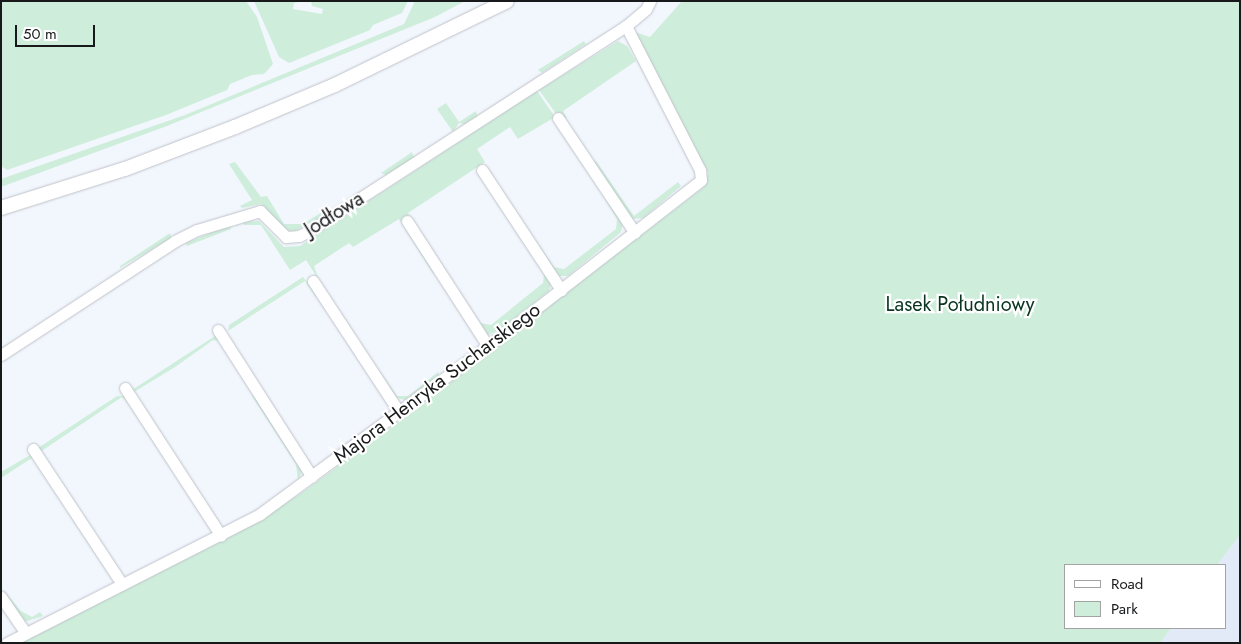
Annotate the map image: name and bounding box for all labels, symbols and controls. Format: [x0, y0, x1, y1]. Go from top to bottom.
scale bar [18, 15, 98, 47]
text: 50 m [23, 23, 57, 45]
street label: Jodłowa [300, 186, 368, 242]
park label: Lasek Południowy [886, 292, 1034, 316]
street label: Majora Henryka Sucharskiego [329, 297, 545, 469]
legend [1064, 564, 1226, 629]
text: Road [1111, 573, 1143, 595]
text: Park [1111, 598, 1138, 620]

